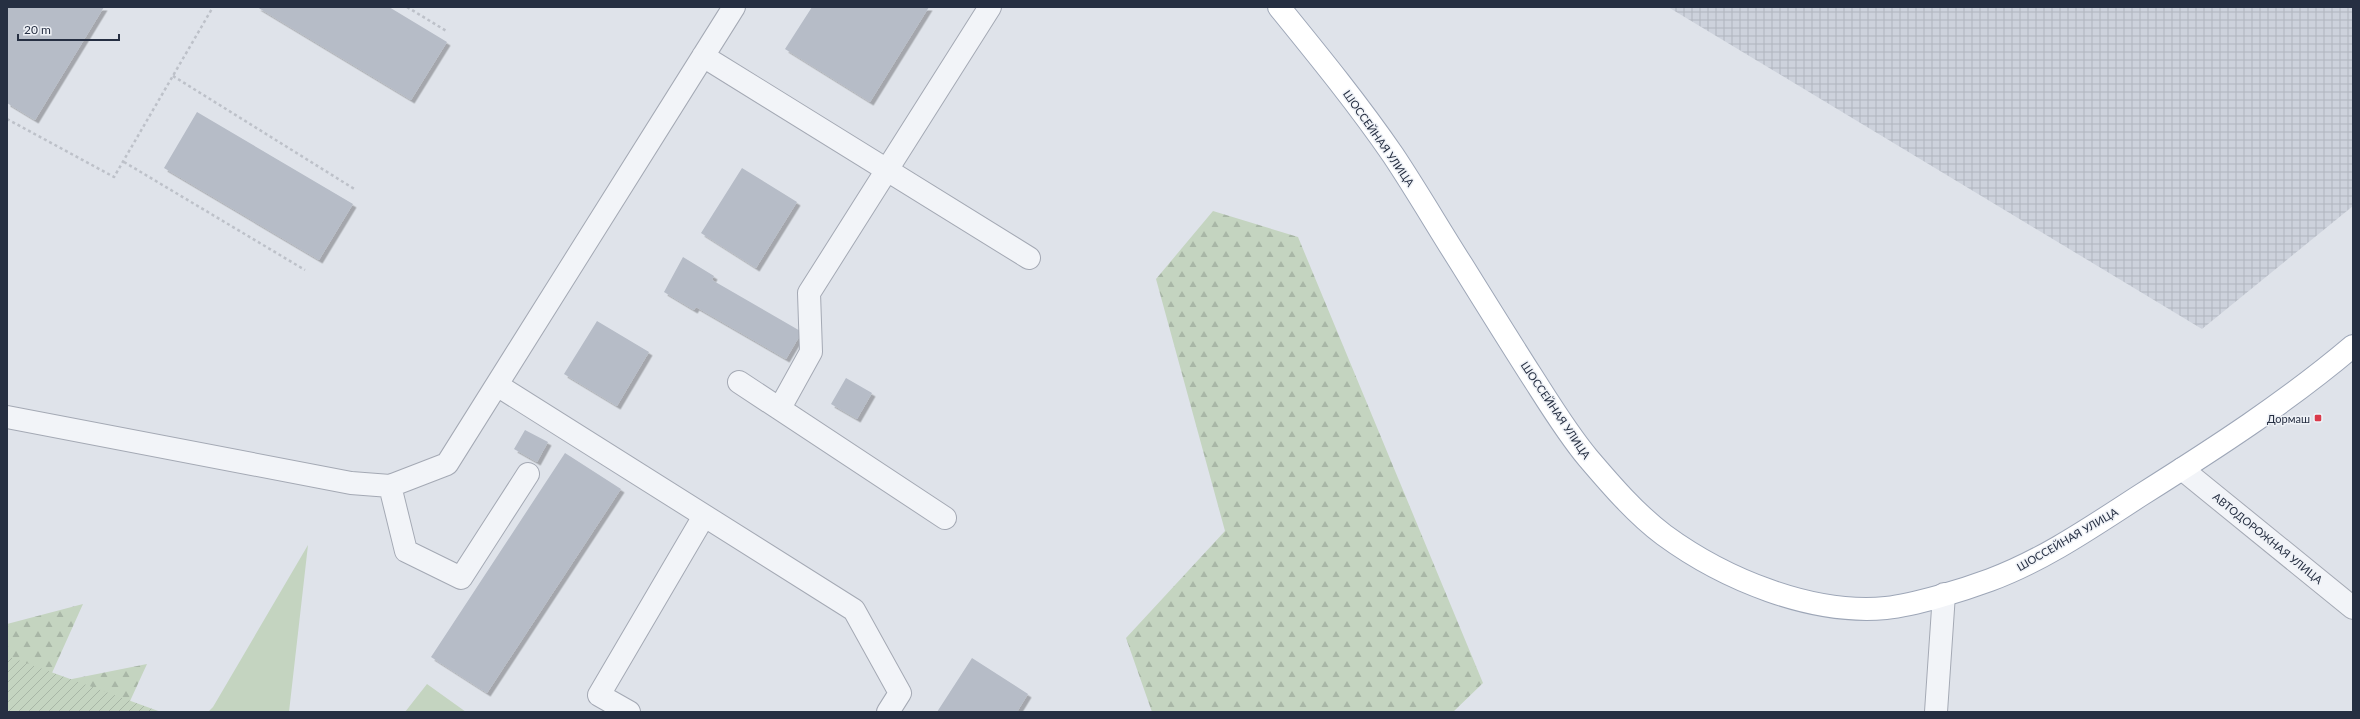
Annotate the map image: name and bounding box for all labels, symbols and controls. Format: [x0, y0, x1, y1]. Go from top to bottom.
scale bar [18, 16, 119, 42]
text: 20 m [24, 22, 51, 37]
street label: ШОССЕЙНАЯ УЛИЦА [1341, 87, 1417, 189]
street label: ШОССЕЙНАЯ УЛИЦА [1519, 359, 1594, 462]
place label: Дормаш [2267, 412, 2310, 425]
marker: Дормаш [2313, 413, 2323, 423]
street label: АВТОДОРОЖНАЯ УЛИЦА [2211, 490, 2326, 587]
street label: ШОССЕЙНАЯ УЛИЦА [2014, 504, 2120, 573]

